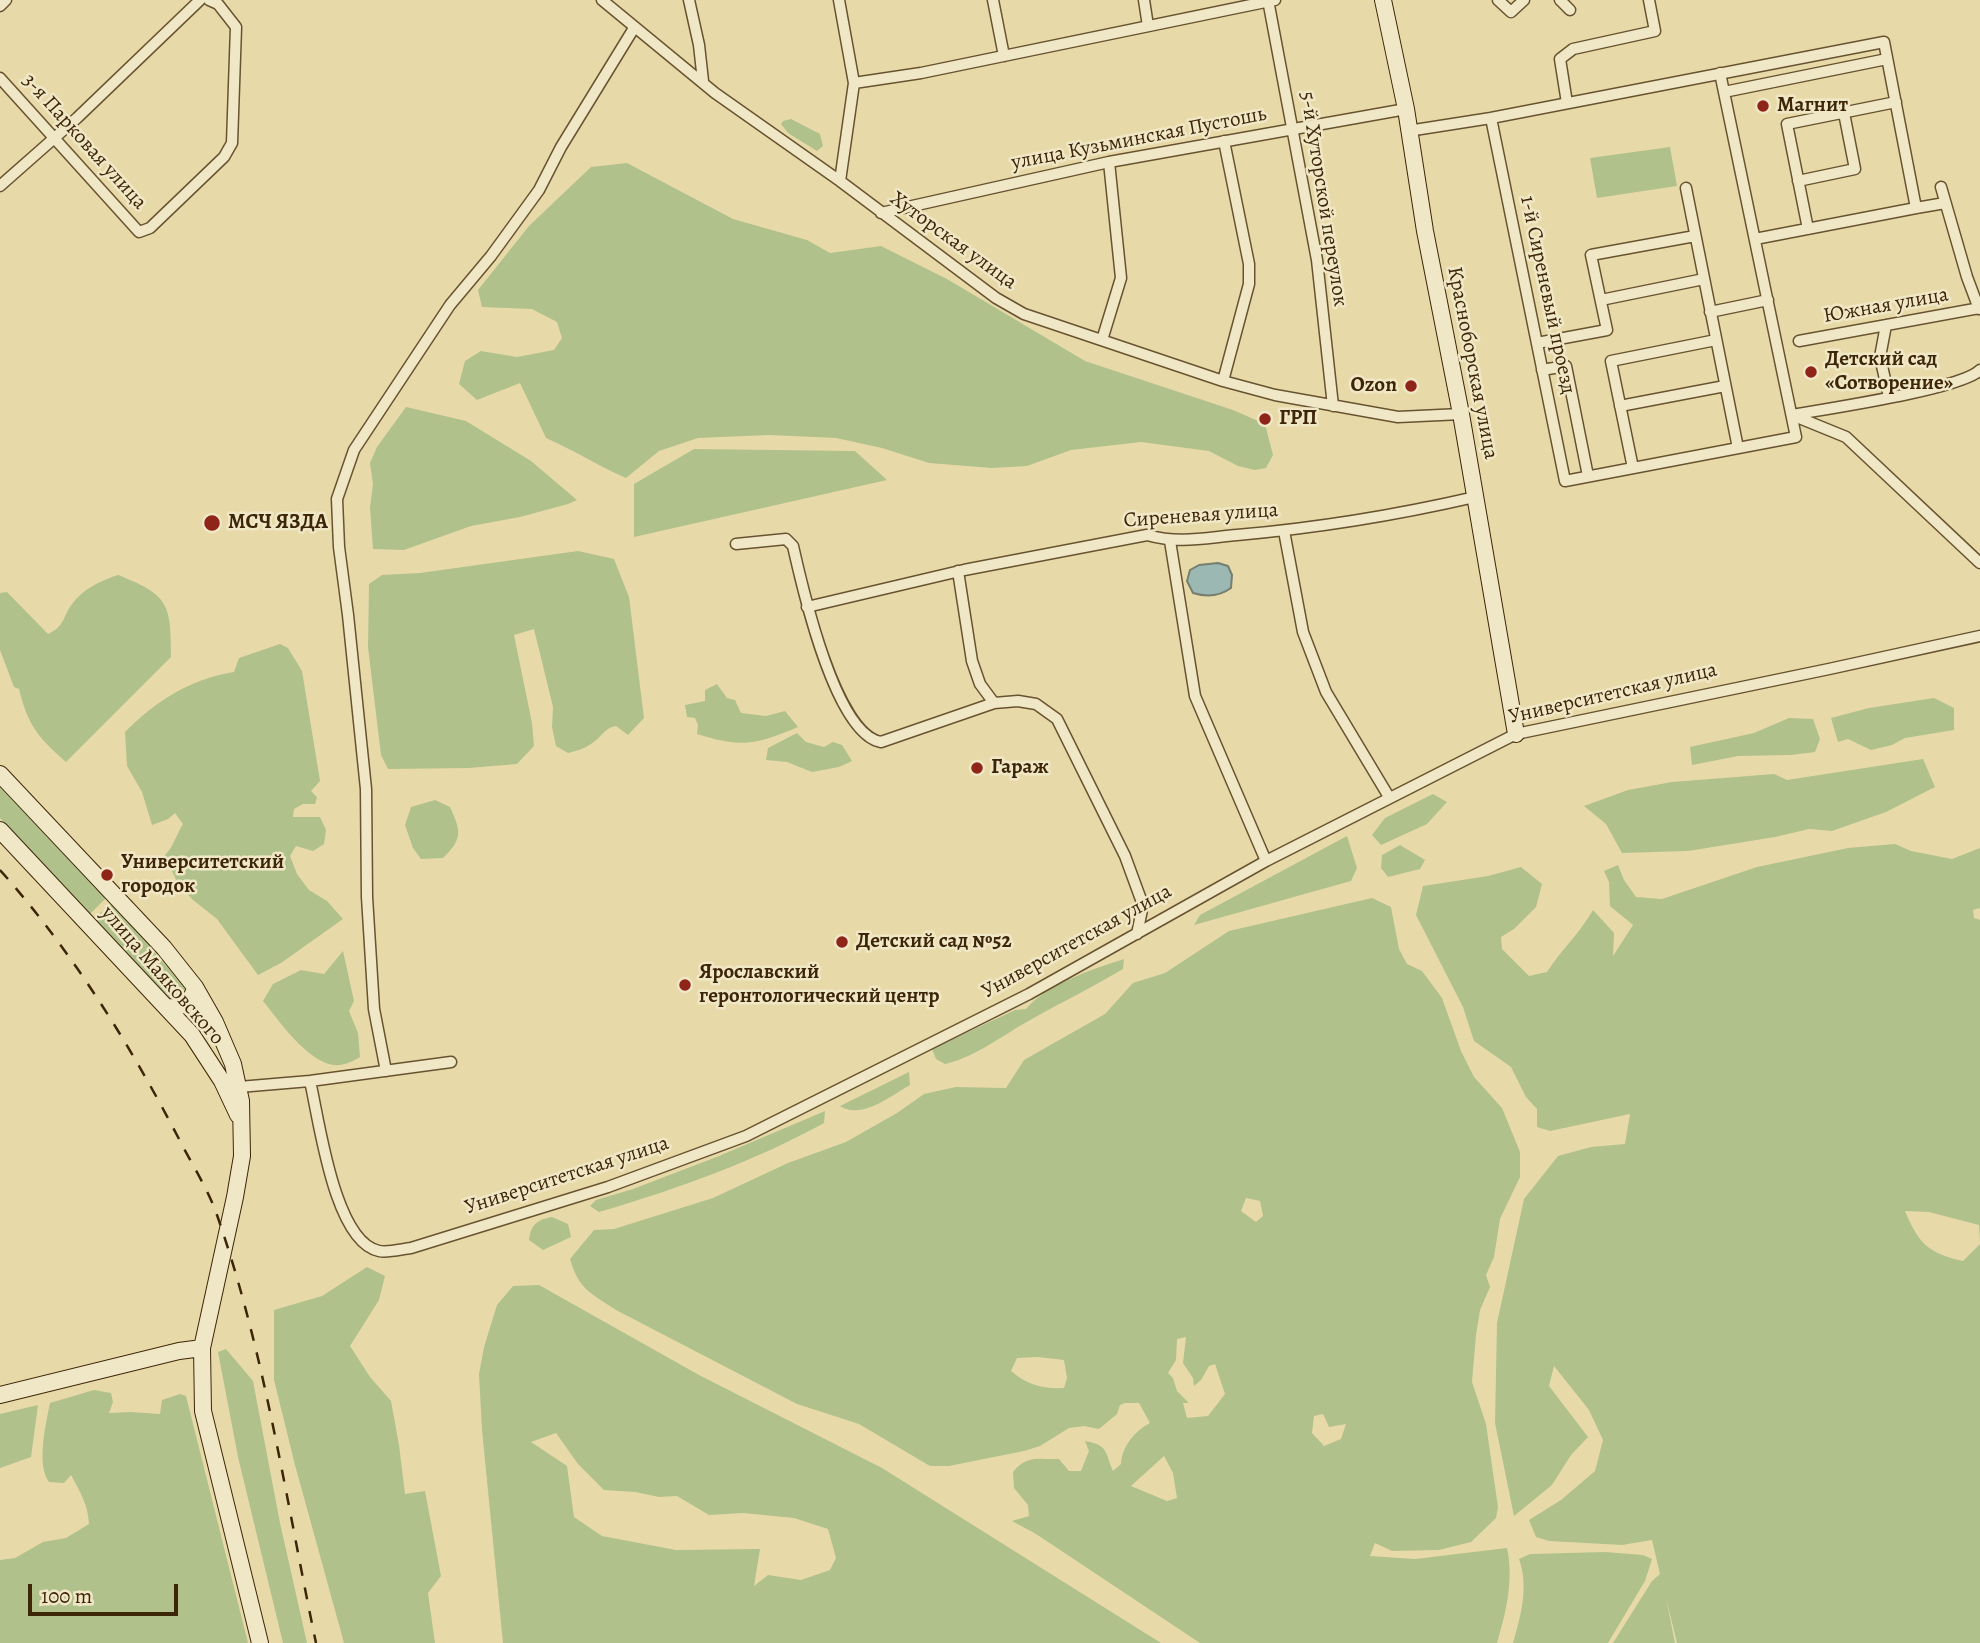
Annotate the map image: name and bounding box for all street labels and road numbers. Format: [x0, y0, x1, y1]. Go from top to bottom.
street label: 3-я Парковая улица [16, 69, 152, 215]
street label: 5-й Хуторской переулок [1294, 90, 1352, 308]
street label: улица Кузьминская Пустошь [1009, 102, 1269, 176]
street label: Хуторская улица [885, 186, 1021, 296]
street label: 1-й Сиреневый проезд [1514, 194, 1580, 396]
street label: Красноборская улица [1441, 265, 1503, 461]
street label: Южная улица [1821, 283, 1951, 329]
street label: Сиреневая улица [1123, 498, 1279, 534]
street label: Университетская улица [1506, 658, 1720, 730]
street label: Университетская улица [978, 879, 1176, 1005]
street label: улица Маяковского [95, 901, 229, 1051]
street label: Университетская улица [462, 1131, 672, 1221]

